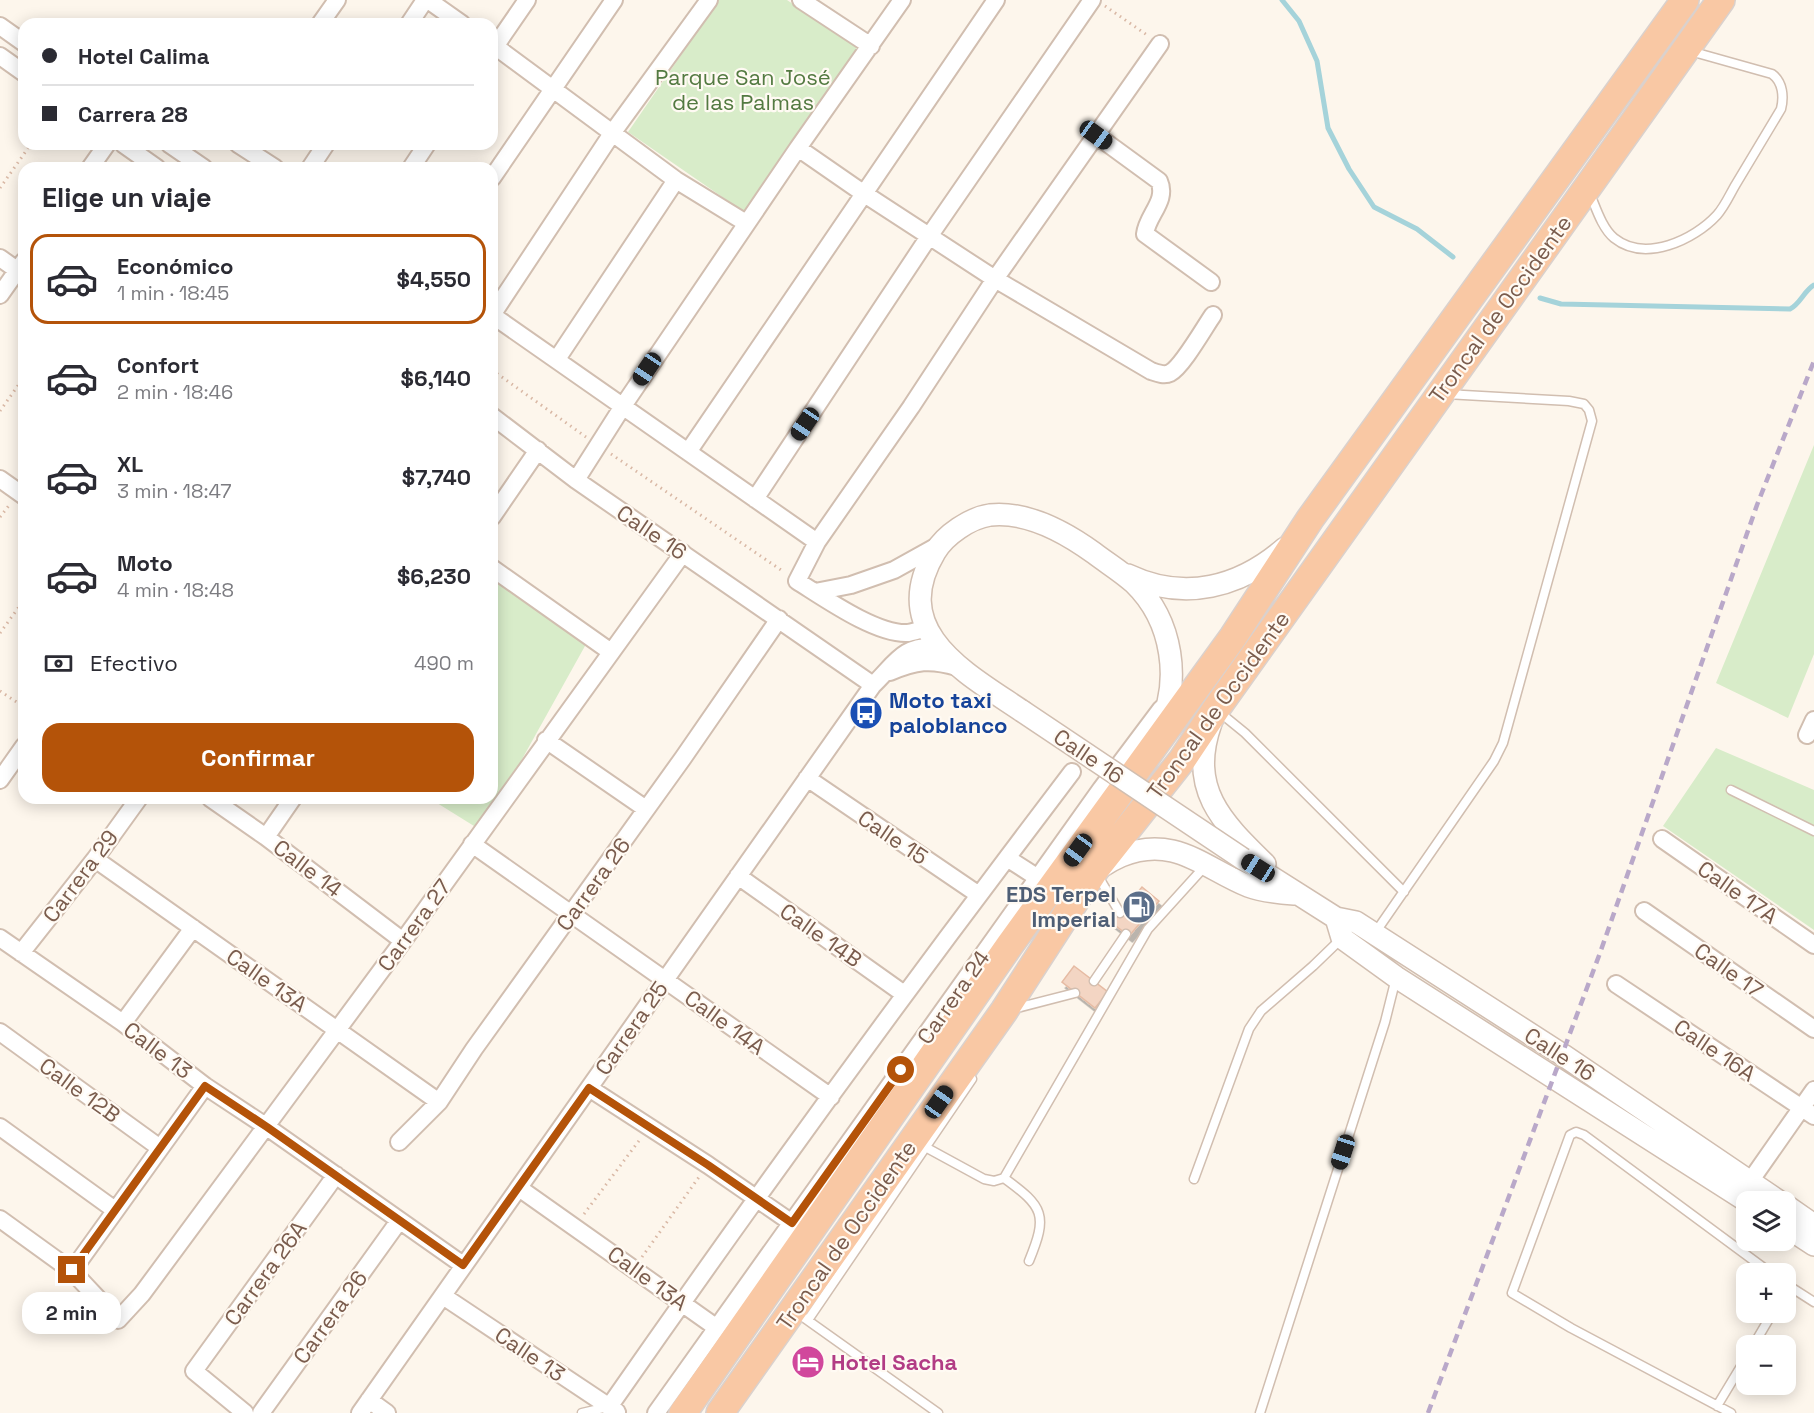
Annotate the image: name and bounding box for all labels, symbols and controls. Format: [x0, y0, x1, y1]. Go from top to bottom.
text: Hotel Calima [78, 42, 209, 70]
park label: Parque San José de las Palmas [655, 63, 831, 116]
text: Carrera 28 [78, 100, 188, 128]
car [1076, 117, 1116, 153]
text: Elige un viaje [42, 180, 212, 215]
street label: Troncal de Occidente [1422, 210, 1578, 408]
icon: car [45, 252, 99, 306]
text: Económico [117, 252, 234, 280]
text: $4,550 [397, 265, 471, 293]
text: 1 min · 18:45 [117, 280, 229, 306]
car [629, 349, 665, 389]
icon: car [45, 351, 99, 405]
text: Confort [117, 351, 199, 379]
text: $6,140 [401, 364, 471, 392]
text: 2 min · 18:46 [117, 379, 233, 405]
car [787, 404, 823, 444]
icon: car [45, 450, 99, 504]
text: XL [117, 450, 143, 478]
text: $7,740 [402, 463, 471, 491]
text: 3 min · 18:47 [117, 478, 232, 504]
street label: Calle 16 [611, 498, 693, 566]
icon: car [45, 549, 99, 603]
text: Moto [117, 549, 173, 577]
text: $6,230 [397, 562, 471, 590]
text: 4 min · 18:48 [117, 577, 234, 603]
street label: Troncal de Occidente [1140, 606, 1296, 804]
icon: cash [42, 647, 75, 680]
text: Efectivo [90, 649, 178, 677]
text: 490 m [414, 650, 474, 676]
place label: Moto taxi paloblanco [889, 686, 1008, 739]
bus stop icon: Moto taxi paloblanco [848, 695, 884, 731]
street label: Calle 16 [1048, 722, 1130, 790]
button: Confirmar [42, 723, 474, 792]
street label: Calle 15 [853, 803, 933, 871]
street label: Carrera 29 [36, 824, 124, 928]
car [1060, 830, 1096, 870]
street label: Carrera 26 [550, 832, 636, 936]
street label: Calle 14 [268, 833, 348, 903]
car [1238, 851, 1278, 885]
street label: Calle 17A [1692, 854, 1784, 930]
street label: Carrera 27 [371, 873, 457, 977]
place label: EDS Terpel Imperial [1006, 880, 1116, 933]
fuel station icon: EDS Terpel Imperial [1121, 889, 1157, 925]
street label: Calle 14B [775, 897, 867, 973]
street label: Calle 17 [1689, 936, 1769, 1004]
street label: Calle 13A [221, 942, 313, 1018]
street label: Carrera 24 [910, 944, 996, 1050]
street label: Carrera 25 [588, 975, 674, 1081]
street label: Calle 14A [679, 983, 771, 1061]
street label: Calle 16A [1669, 1012, 1761, 1088]
street label: Calle 13 [118, 1015, 198, 1085]
street label: Calle 16 [1519, 1021, 1601, 1087]
street label: Calle 12B [34, 1051, 126, 1129]
route start [887, 1056, 914, 1083]
car [921, 1082, 957, 1122]
car [1329, 1132, 1357, 1172]
street label: Troncal de Occidente [770, 1135, 922, 1335]
map controls [1736, 1191, 1796, 1395]
button: layers [1736, 1191, 1796, 1251]
street label: Carrera 26A [218, 1215, 312, 1331]
street label: Calle 13A [602, 1239, 694, 1317]
route end [58, 1256, 85, 1283]
button: + [1736, 1263, 1796, 1323]
street label: Carrera 26 [287, 1265, 373, 1369]
callout: 2 min [22, 1291, 122, 1333]
text: 2 min [46, 1300, 97, 1326]
street label: Calle 13 [490, 1320, 570, 1388]
button: − [1736, 1335, 1796, 1395]
hotel icon: Hotel Sacha [790, 1344, 826, 1380]
place label: Hotel Sacha [831, 1348, 958, 1376]

